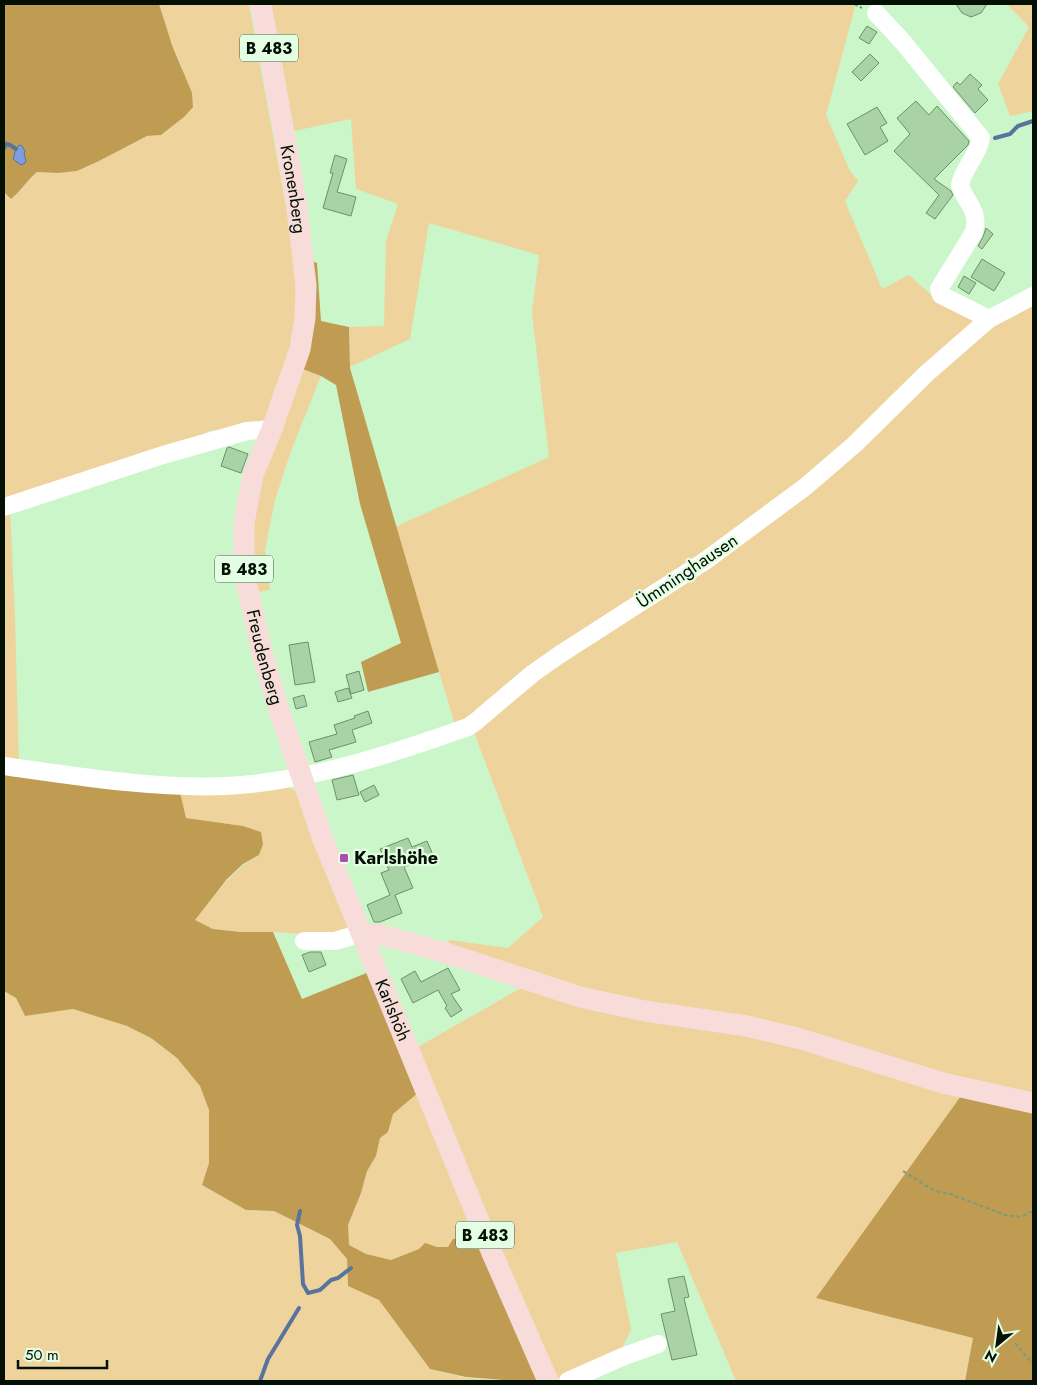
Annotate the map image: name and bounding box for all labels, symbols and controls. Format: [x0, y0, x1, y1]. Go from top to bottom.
road number: B 483 [240, 34, 298, 62]
street label: Kronenberg [273, 143, 313, 235]
street label: Ümminghausen [631, 527, 743, 615]
road number: B 483 [215, 556, 273, 582]
street label: Freudenberg [240, 607, 290, 708]
place label: Karlshöhe [354, 845, 438, 871]
marker: Karlshöhe [338, 852, 350, 864]
street label: Karlshöh [368, 975, 417, 1045]
road number: B 483 [456, 1222, 514, 1248]
north arrow [972, 1320, 1022, 1370]
scale bar [18, 1338, 106, 1370]
text: 50 m [25, 1344, 59, 1366]
text: N [981, 1345, 1000, 1368]

